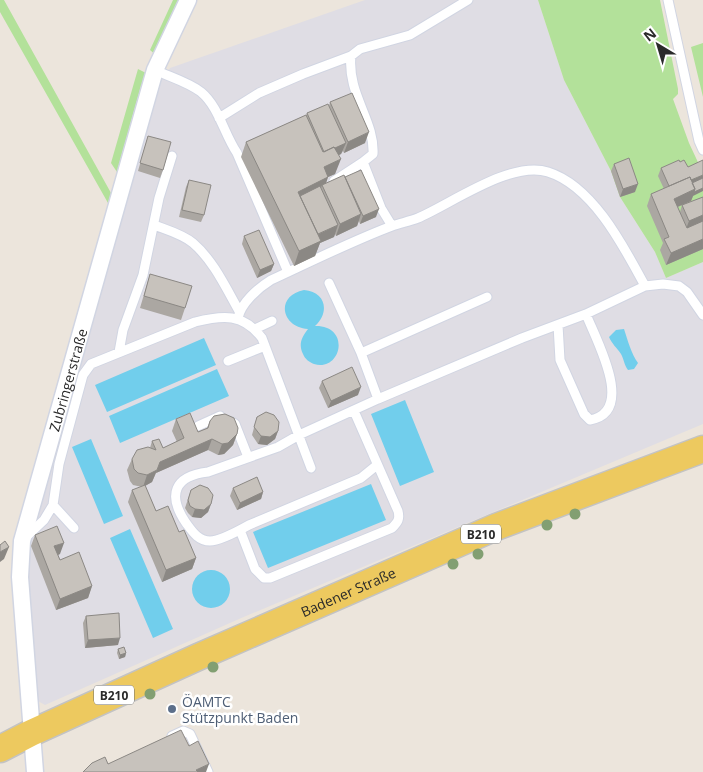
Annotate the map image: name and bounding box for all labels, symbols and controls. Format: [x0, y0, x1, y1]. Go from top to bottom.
north arrow [633, 20, 683, 70]
text: N [639, 23, 660, 45]
street label: Zubringerstraße [44, 326, 91, 434]
road number: B210 [461, 524, 501, 544]
street label: Badener Straße [297, 562, 399, 621]
road number: B210 [94, 686, 134, 704]
place label: ÖAMTC Stützpunkt Baden [182, 692, 298, 727]
marker: ÖAMTC Stützpunkt Baden [166, 703, 178, 715]

